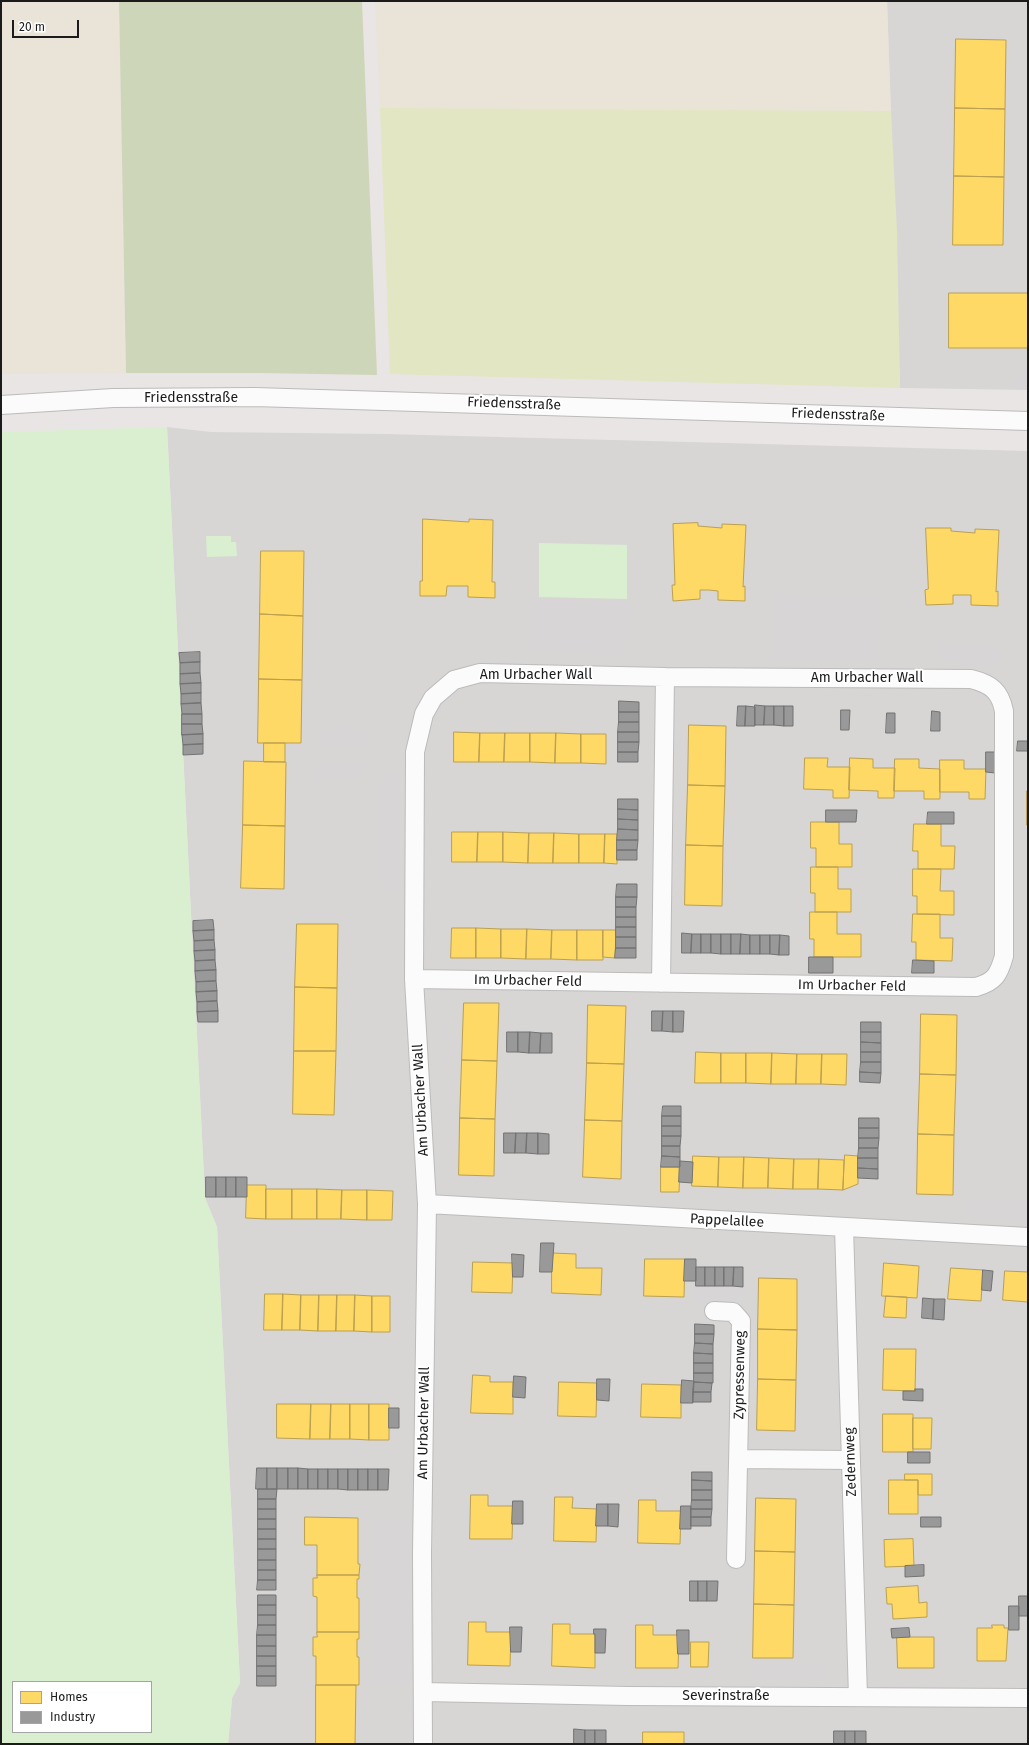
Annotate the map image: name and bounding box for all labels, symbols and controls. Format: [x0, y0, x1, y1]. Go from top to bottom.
scale bar [14, 12, 81, 38]
text: 20 m [19, 20, 45, 34]
street label: Friedensstraße [144, 390, 238, 406]
street label: Friedensstraße [467, 394, 561, 414]
street label: Friedensstraße [791, 405, 885, 425]
street label: Am Urbacher Wall [480, 667, 592, 683]
street label: Am Urbacher Wall [811, 670, 923, 686]
street label: Im Urbacher Feld [474, 972, 582, 990]
street label: Im Urbacher Feld [798, 977, 906, 995]
street label: Am Urbacher Wall [410, 1043, 432, 1157]
street label: Pappelallee [690, 1211, 764, 1231]
street label: Zypressenweg [731, 1331, 749, 1419]
street label: Am Urbacher Wall [415, 1367, 433, 1479]
street label: Zedernweg [841, 1427, 861, 1497]
legend [12, 1681, 152, 1733]
street label: Severinstraße [682, 1688, 770, 1704]
text: Homes [50, 1690, 88, 1704]
text: Industry [50, 1710, 95, 1724]

